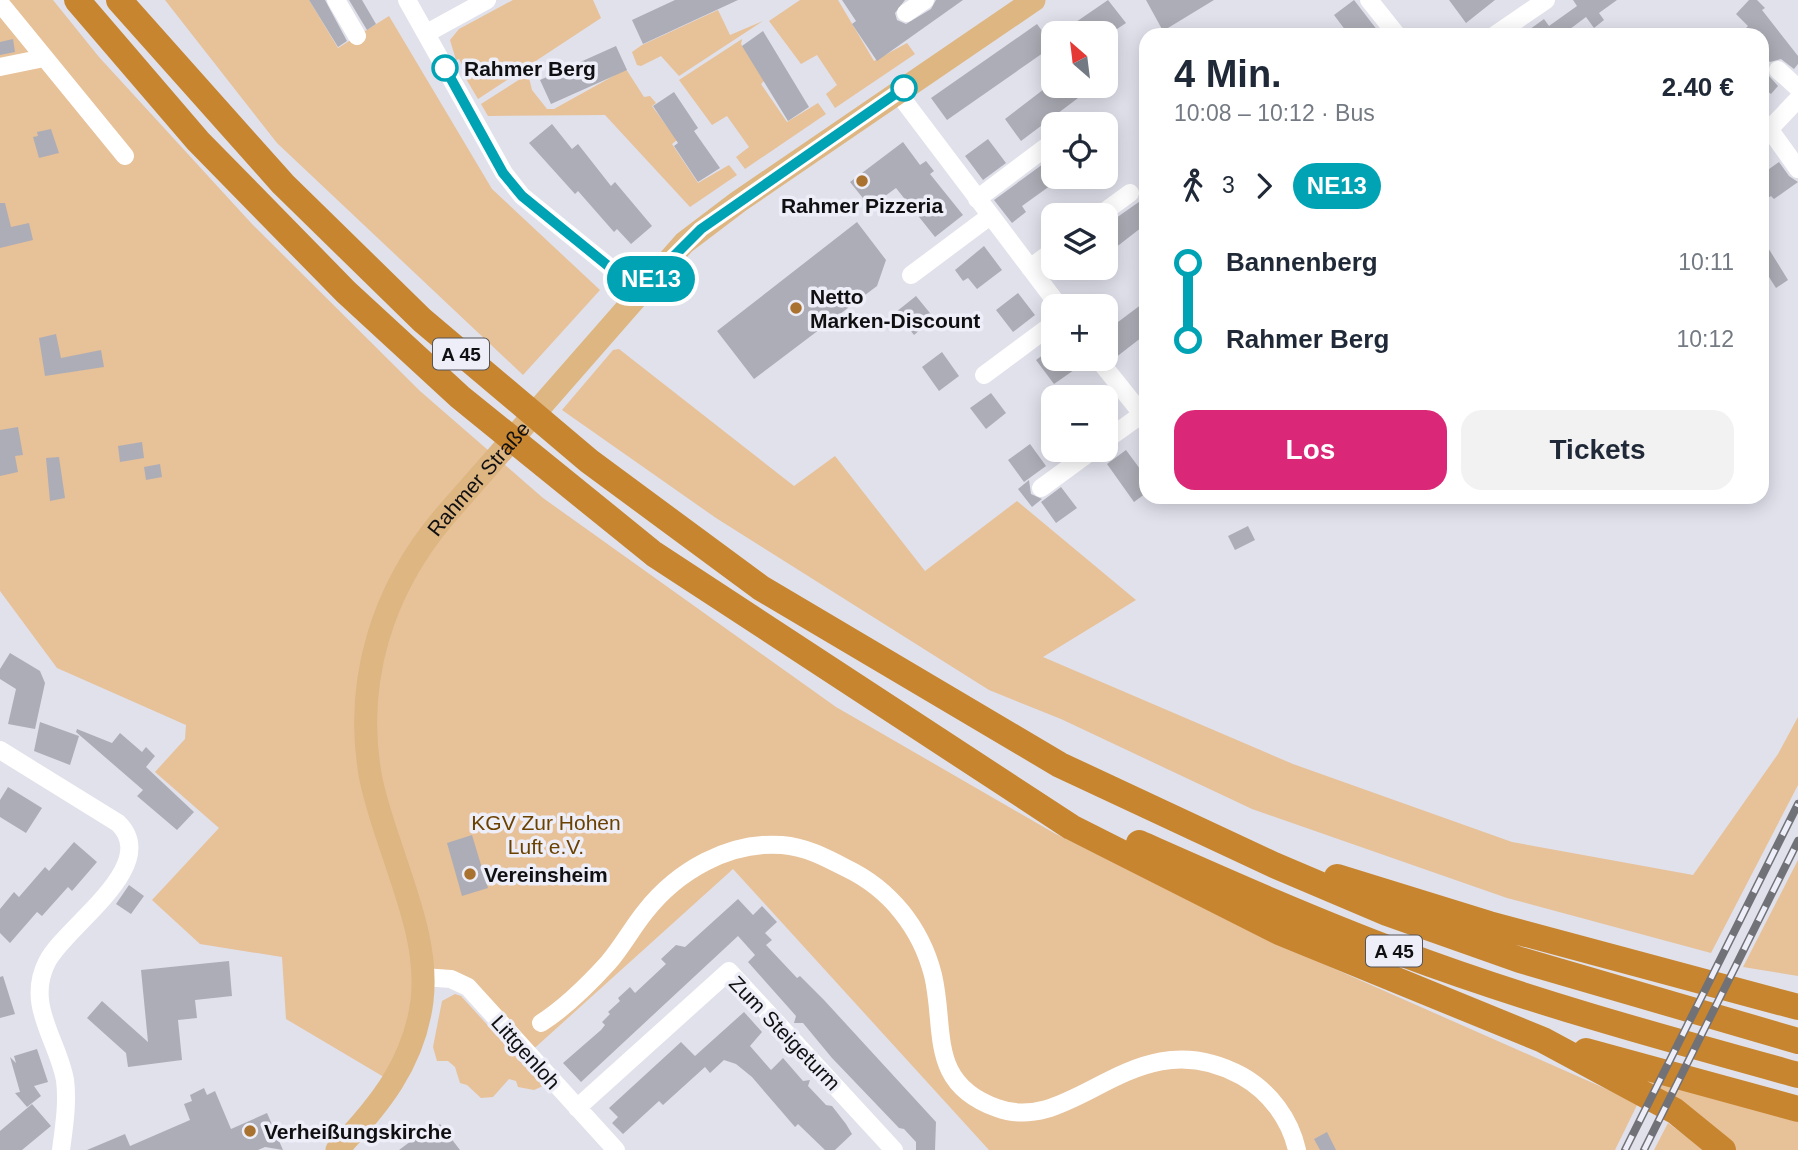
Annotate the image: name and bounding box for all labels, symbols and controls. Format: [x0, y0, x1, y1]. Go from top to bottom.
north arrow [1041, 21, 1118, 98]
map controls [1041, 21, 1118, 462]
text: 4 Min. [1174, 53, 1282, 95]
marker: Rahmer Berg [432, 55, 458, 81]
place label: Rahmer Berg [464, 57, 596, 80]
text: 2.40 € [1662, 72, 1734, 102]
unlabelled marker [891, 75, 917, 101]
text: 10:08 – 10:12 · Bus [1174, 100, 1375, 126]
button: locate [1041, 112, 1118, 189]
icon: walk [1174, 167, 1212, 205]
icon: forward [1245, 167, 1283, 205]
text: 3 [1222, 172, 1235, 198]
text: NE13 [1307, 172, 1367, 199]
marker: Rahmer Pizzeria [854, 173, 870, 189]
place label: Rahmer Pizzeria [781, 194, 943, 217]
button: layers [1041, 203, 1118, 280]
text: Bannenberg [1226, 247, 1378, 277]
text: 10:11 [1678, 249, 1734, 275]
line badge: NE13 [602, 256, 700, 302]
text: NE13 [621, 265, 681, 292]
place label: Netto Marken-Discount [810, 285, 980, 332]
button: + [1041, 294, 1118, 371]
marker: Netto Marken-Discount [788, 300, 804, 316]
text: Rahmer Berg [1226, 324, 1389, 354]
text: 10:12 [1676, 326, 1734, 352]
road number: A 45 [433, 338, 489, 370]
button: − [1041, 385, 1118, 462]
button: Los [1174, 410, 1447, 490]
button: Tickets [1461, 410, 1734, 490]
street label: Rahmer Straße [422, 417, 534, 540]
park label: KGV Zur Hohen Luft e.V. [471, 811, 621, 858]
place label: Vereinsheim [484, 863, 608, 886]
marker: Vereinsheim [462, 866, 478, 882]
road number: A 45 [1366, 936, 1422, 967]
street label: Zum Steigeturm [725, 971, 845, 1095]
street label: Littgenloh [487, 1010, 565, 1094]
place label: Verheißungskirche [264, 1120, 452, 1143]
marker: Verheißungskirche [242, 1123, 258, 1139]

